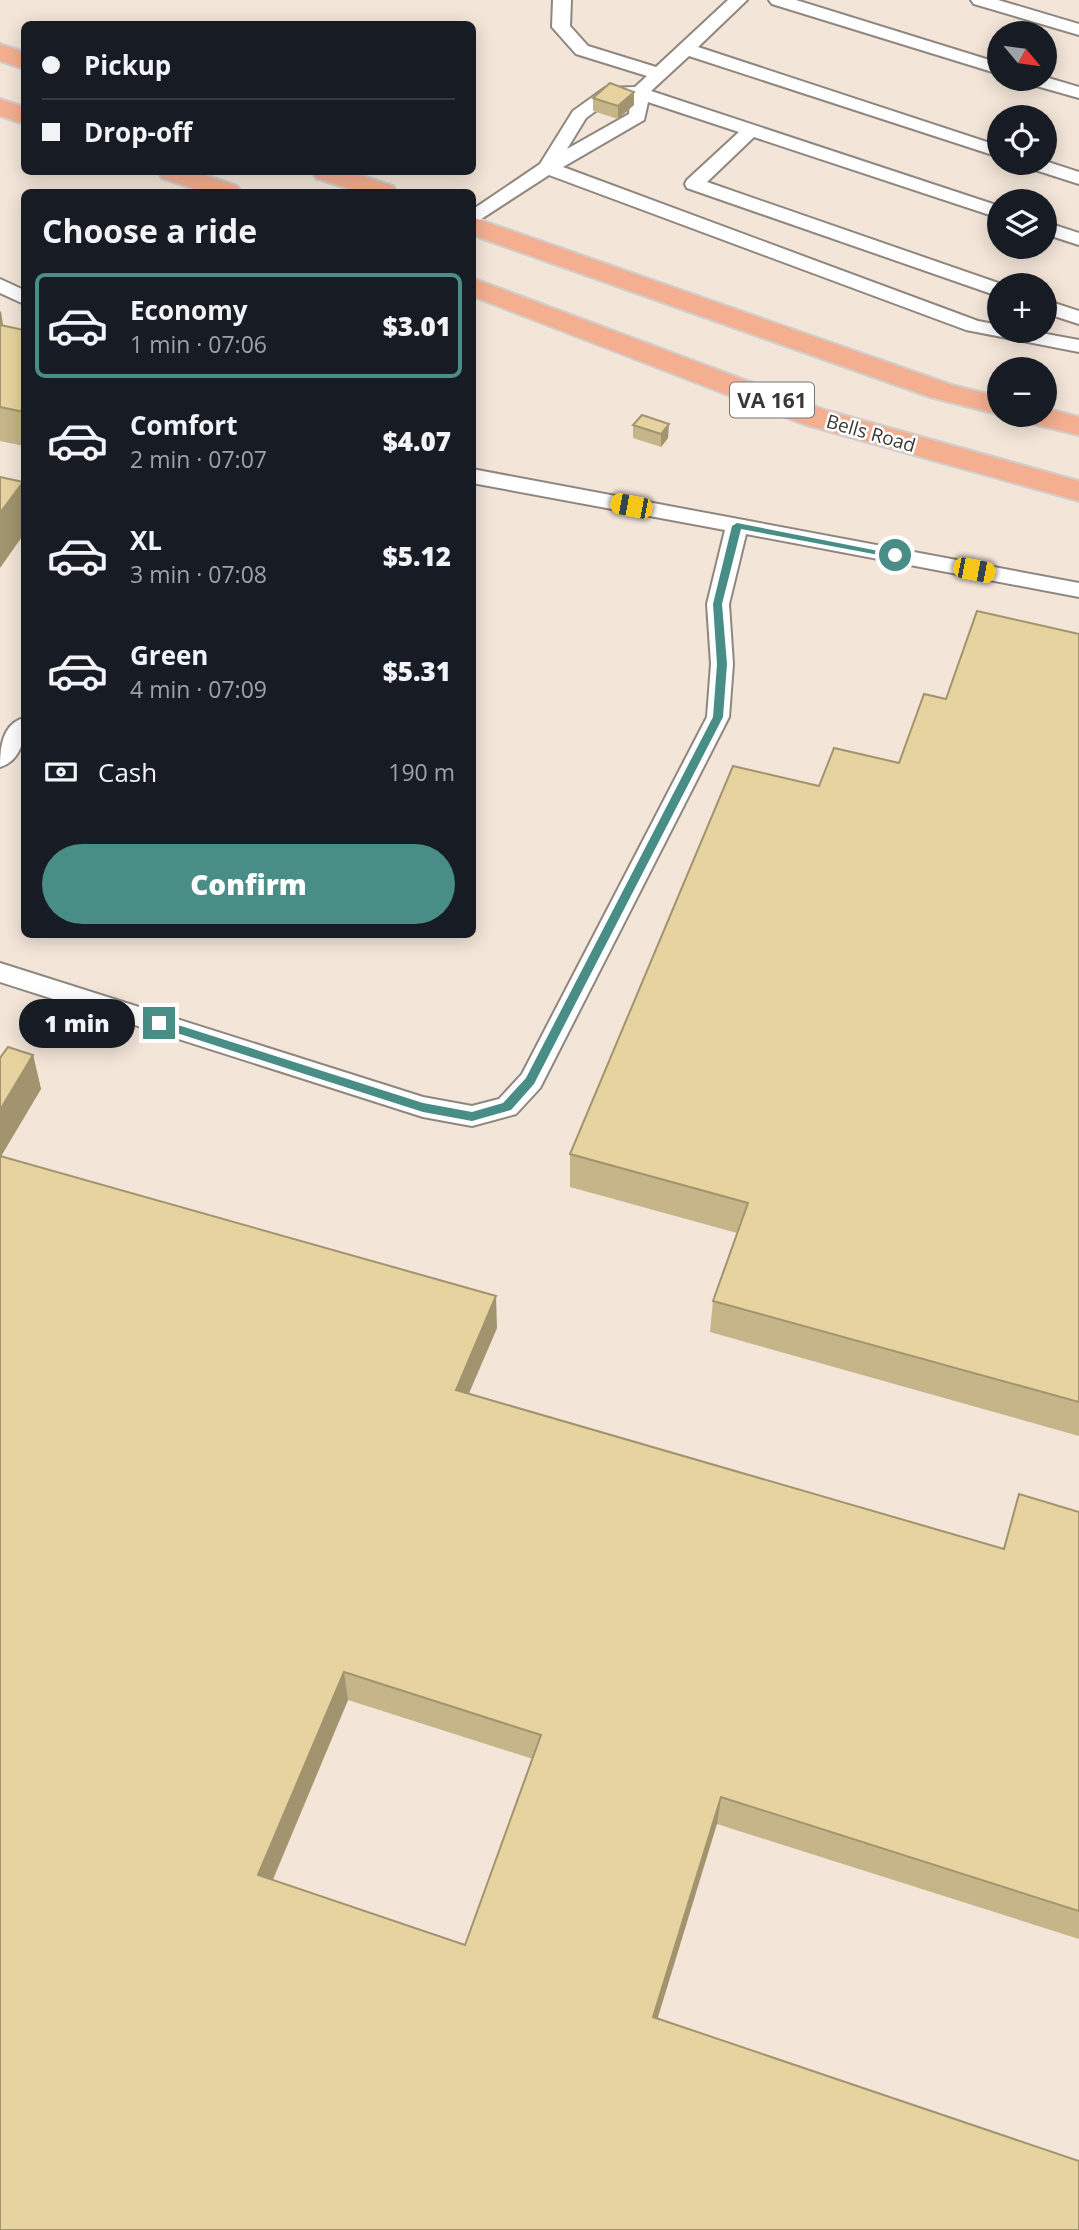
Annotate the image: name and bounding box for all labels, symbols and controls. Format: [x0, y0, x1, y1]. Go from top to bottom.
north arrow [987, 21, 1057, 91]
map controls [987, 21, 1057, 427]
text: Pickup [84, 47, 171, 83]
button: locate [987, 105, 1057, 175]
text: Drop-off [84, 114, 192, 150]
button: layers [987, 189, 1057, 259]
text: Choose a ride [42, 209, 257, 252]
button: + [987, 273, 1057, 343]
text: Economy [130, 292, 248, 328]
icon: car [46, 294, 109, 357]
text: $3.01 [383, 308, 451, 344]
text: 1 min · 07:06 [130, 328, 267, 360]
button: − [987, 357, 1057, 427]
road number: VA 161 [730, 382, 814, 418]
text: Comfort [130, 407, 237, 443]
street label: Bells Road [823, 408, 919, 458]
icon: car [46, 409, 109, 472]
text: $4.07 [383, 423, 451, 459]
text: 2 min · 07:07 [130, 443, 267, 475]
car [609, 492, 654, 520]
text: XL [130, 522, 162, 558]
icon: car [46, 524, 109, 587]
text: $5.12 [383, 538, 451, 574]
route start [879, 539, 911, 571]
car [952, 556, 997, 584]
text: 3 min · 07:08 [130, 558, 267, 590]
text: Green [130, 637, 208, 673]
icon: car [46, 639, 109, 702]
text: $5.31 [383, 653, 451, 689]
text: 4 min · 07:09 [130, 673, 267, 705]
icon: cash [42, 753, 80, 791]
text: Cash [98, 754, 157, 790]
text: 190 m [388, 756, 455, 788]
button: Confirm [42, 844, 455, 924]
callout: 1 min [19, 998, 134, 1048]
text: 1 min [44, 1007, 110, 1039]
route end [143, 1007, 175, 1039]

